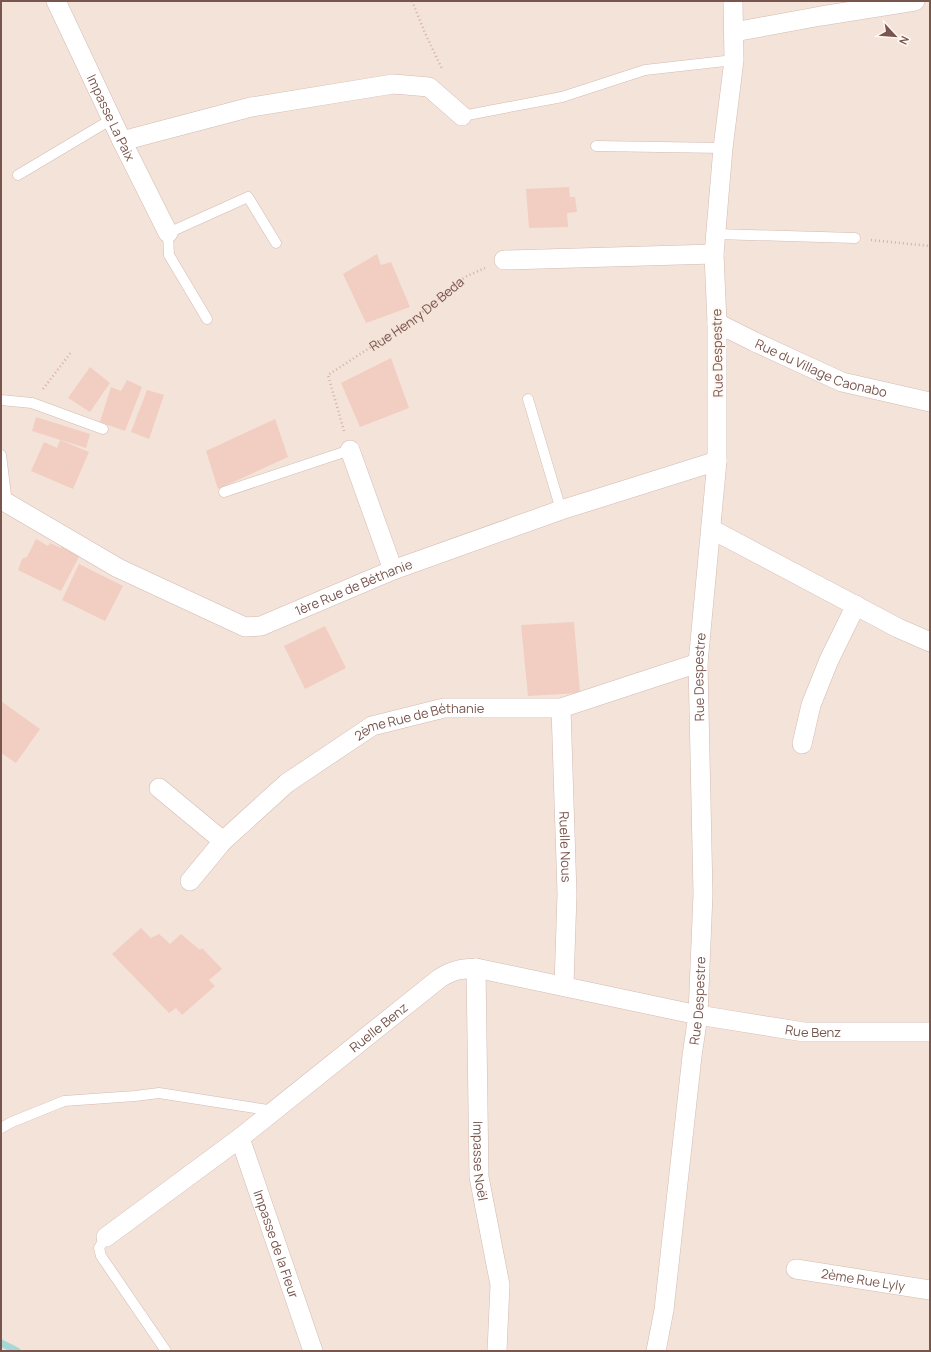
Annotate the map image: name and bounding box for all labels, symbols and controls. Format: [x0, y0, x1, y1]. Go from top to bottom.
north arrow [875, 16, 915, 56]
text: N [896, 34, 913, 48]
street label: Impasse La Paix [83, 71, 140, 164]
street label: Rue Henry De Beda [366, 273, 468, 355]
street label: Rue Despestre [707, 308, 727, 398]
street label: Rue du Village Caonabo [752, 334, 889, 401]
street label: 1ère Rue de Béthanie [292, 555, 415, 620]
street label: Rue Despestre [689, 631, 710, 722]
street label: 2ème Rue de Béthanie [351, 699, 485, 744]
street label: Ruelle Nous [555, 811, 576, 883]
street label: Rue Despestre [685, 956, 709, 1046]
street label: Ruelle Benz [346, 998, 412, 1056]
street label: Rue Benz [784, 1020, 841, 1041]
street label: Impasse Noël [469, 1121, 492, 1202]
street label: Impasse de la Fleur [249, 1187, 303, 1301]
street label: 2ème Rue Lyly [820, 1264, 907, 1295]

